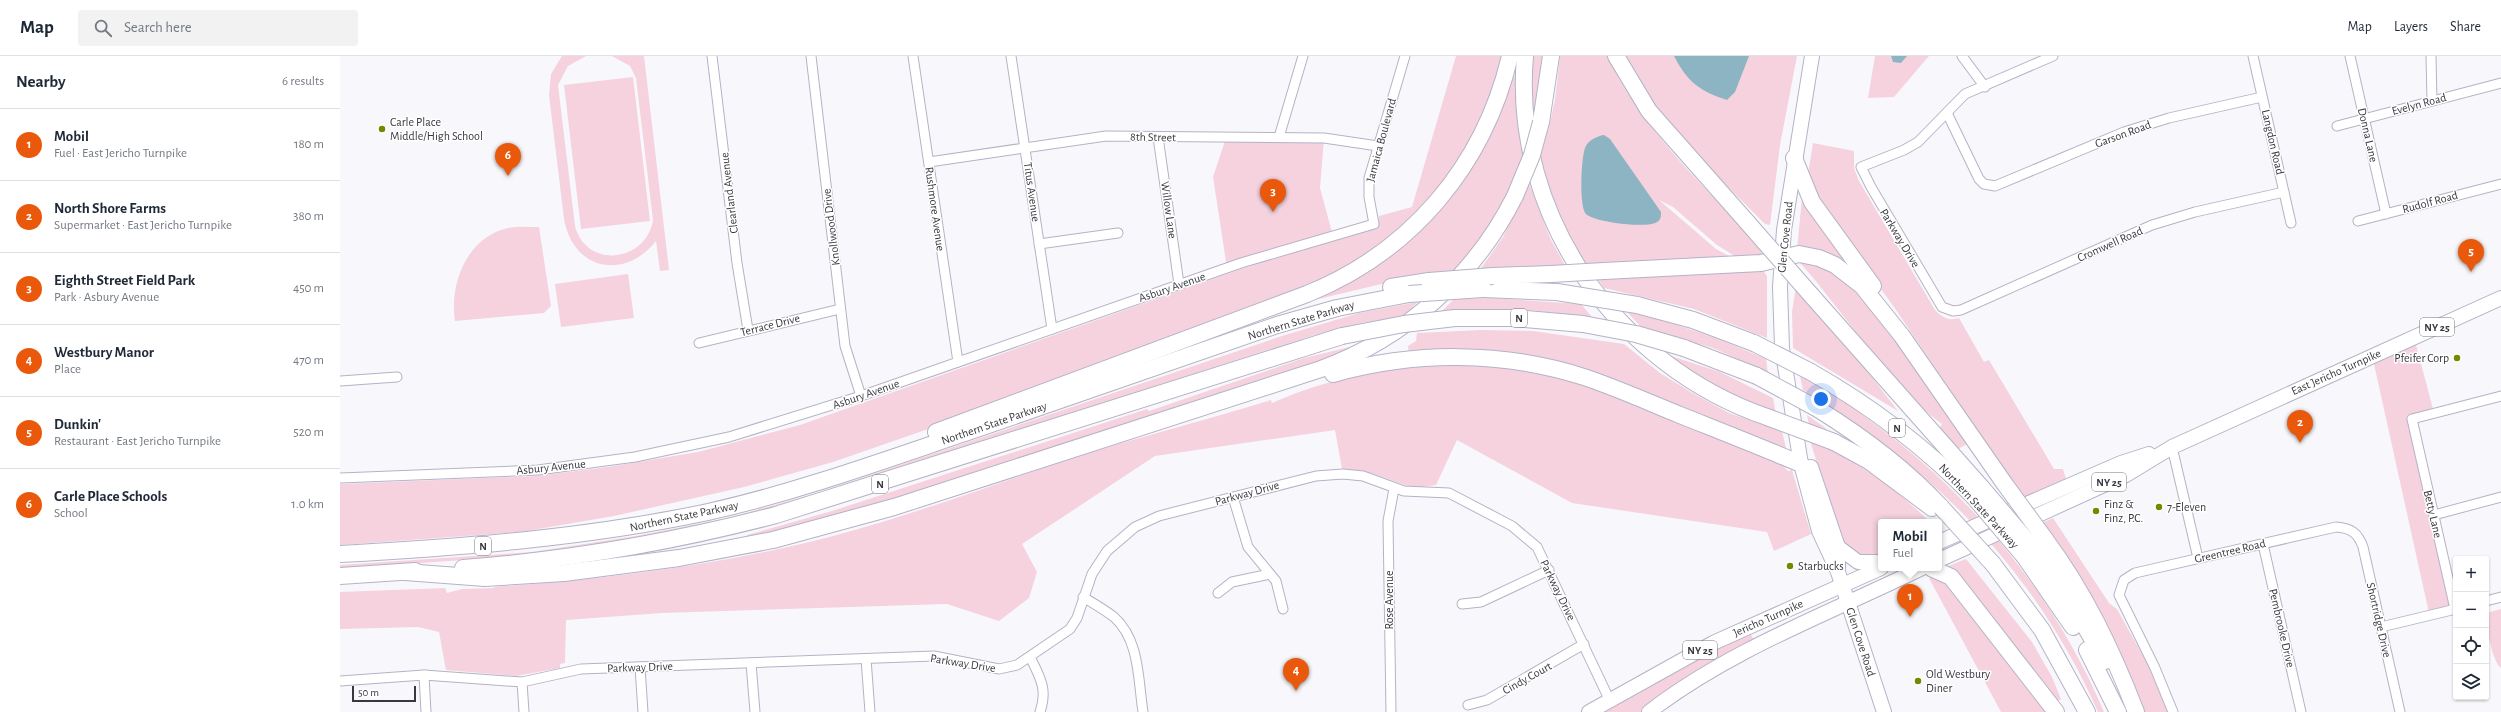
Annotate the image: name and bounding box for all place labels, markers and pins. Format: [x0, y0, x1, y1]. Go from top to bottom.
place label: Carle Place Middle/High School [390, 116, 483, 142]
marker: Carle Place Middle/High School [377, 124, 387, 134]
pin: 6 [495, 143, 521, 176]
pin: 3 [1260, 179, 1286, 212]
pin: 5 [2458, 239, 2484, 272]
place label: Pfeifer Corp [2394, 352, 2449, 364]
marker: Pfeifer Corp [2452, 353, 2462, 363]
pin: 2 [2287, 410, 2313, 443]
place label: Finz & Finz, P.C. [2104, 498, 2143, 524]
place label: 7-Eleven [2167, 501, 2206, 513]
marker: 7-Eleven [2154, 502, 2164, 512]
marker: Finz & Finz, P.C. [2091, 506, 2101, 516]
place label: Starbucks [1798, 560, 1844, 572]
marker: Starbucks [1785, 561, 1795, 571]
pin: 1 [1897, 584, 1923, 617]
pin: 4 [1283, 658, 1309, 691]
place label: Old Westbury Diner [1926, 668, 1990, 694]
marker: Old Westbury Diner [1913, 676, 1923, 686]

